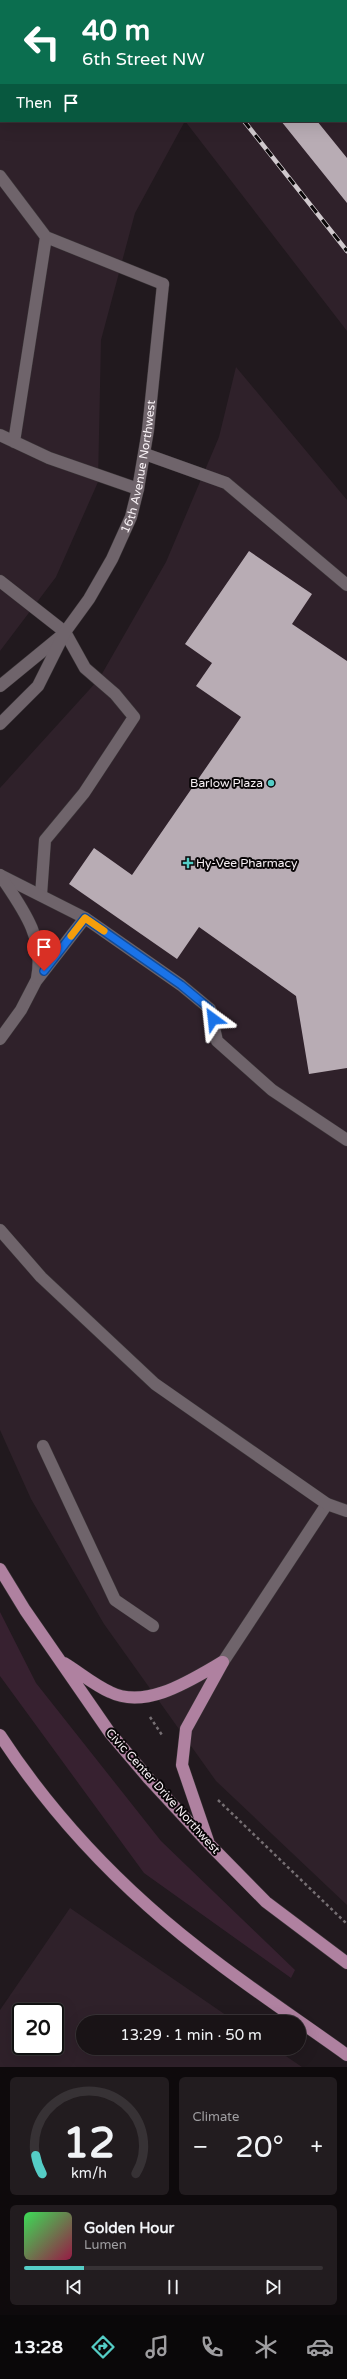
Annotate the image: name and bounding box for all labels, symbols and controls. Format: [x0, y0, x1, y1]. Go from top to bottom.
text: 40 m [82, 14, 150, 48]
icon: left [16, 16, 68, 68]
text: 6th Street NW [82, 48, 205, 70]
icon: arrive [60, 92, 82, 114]
text: Then [16, 94, 52, 112]
street label: 16th Avenue Northwest [118, 399, 158, 535]
place label: Barlow Plaza [190, 776, 263, 790]
marker: Barlow Plaza [266, 778, 276, 788]
place label: Hy-Vee Pharmacy [196, 856, 298, 870]
marker: Hy-Vee Pharmacy [183, 858, 193, 868]
pin [27, 930, 61, 971]
icon: arrive [33, 936, 55, 958]
position arrow [192, 998, 234, 1040]
street label: Civic Center Drive Northwest [103, 1726, 223, 1857]
speed limit sign: 20 [12, 2003, 64, 2055]
text: 13:29 · 1 min · 50 m [120, 2026, 262, 2044]
text: Climate [193, 2109, 239, 2125]
text: 12 [63, 2119, 115, 2169]
text: 20° [235, 2129, 284, 2166]
text: − [193, 2134, 208, 2160]
text: + [311, 2134, 323, 2160]
text: km/h [71, 2165, 107, 2182]
text: Golden Hour [84, 2219, 174, 2237]
text: Lumen [84, 2237, 127, 2253]
icon: previous [63, 2276, 85, 2298]
icon: pause [162, 2276, 184, 2298]
icon: next [262, 2276, 284, 2298]
icon: directions [89, 2333, 117, 2361]
icon: music [143, 2333, 171, 2361]
icon: phone [198, 2333, 226, 2361]
icon: climate [252, 2333, 280, 2361]
icon: car [306, 2333, 334, 2361]
text: 13:28 [13, 2336, 63, 2358]

